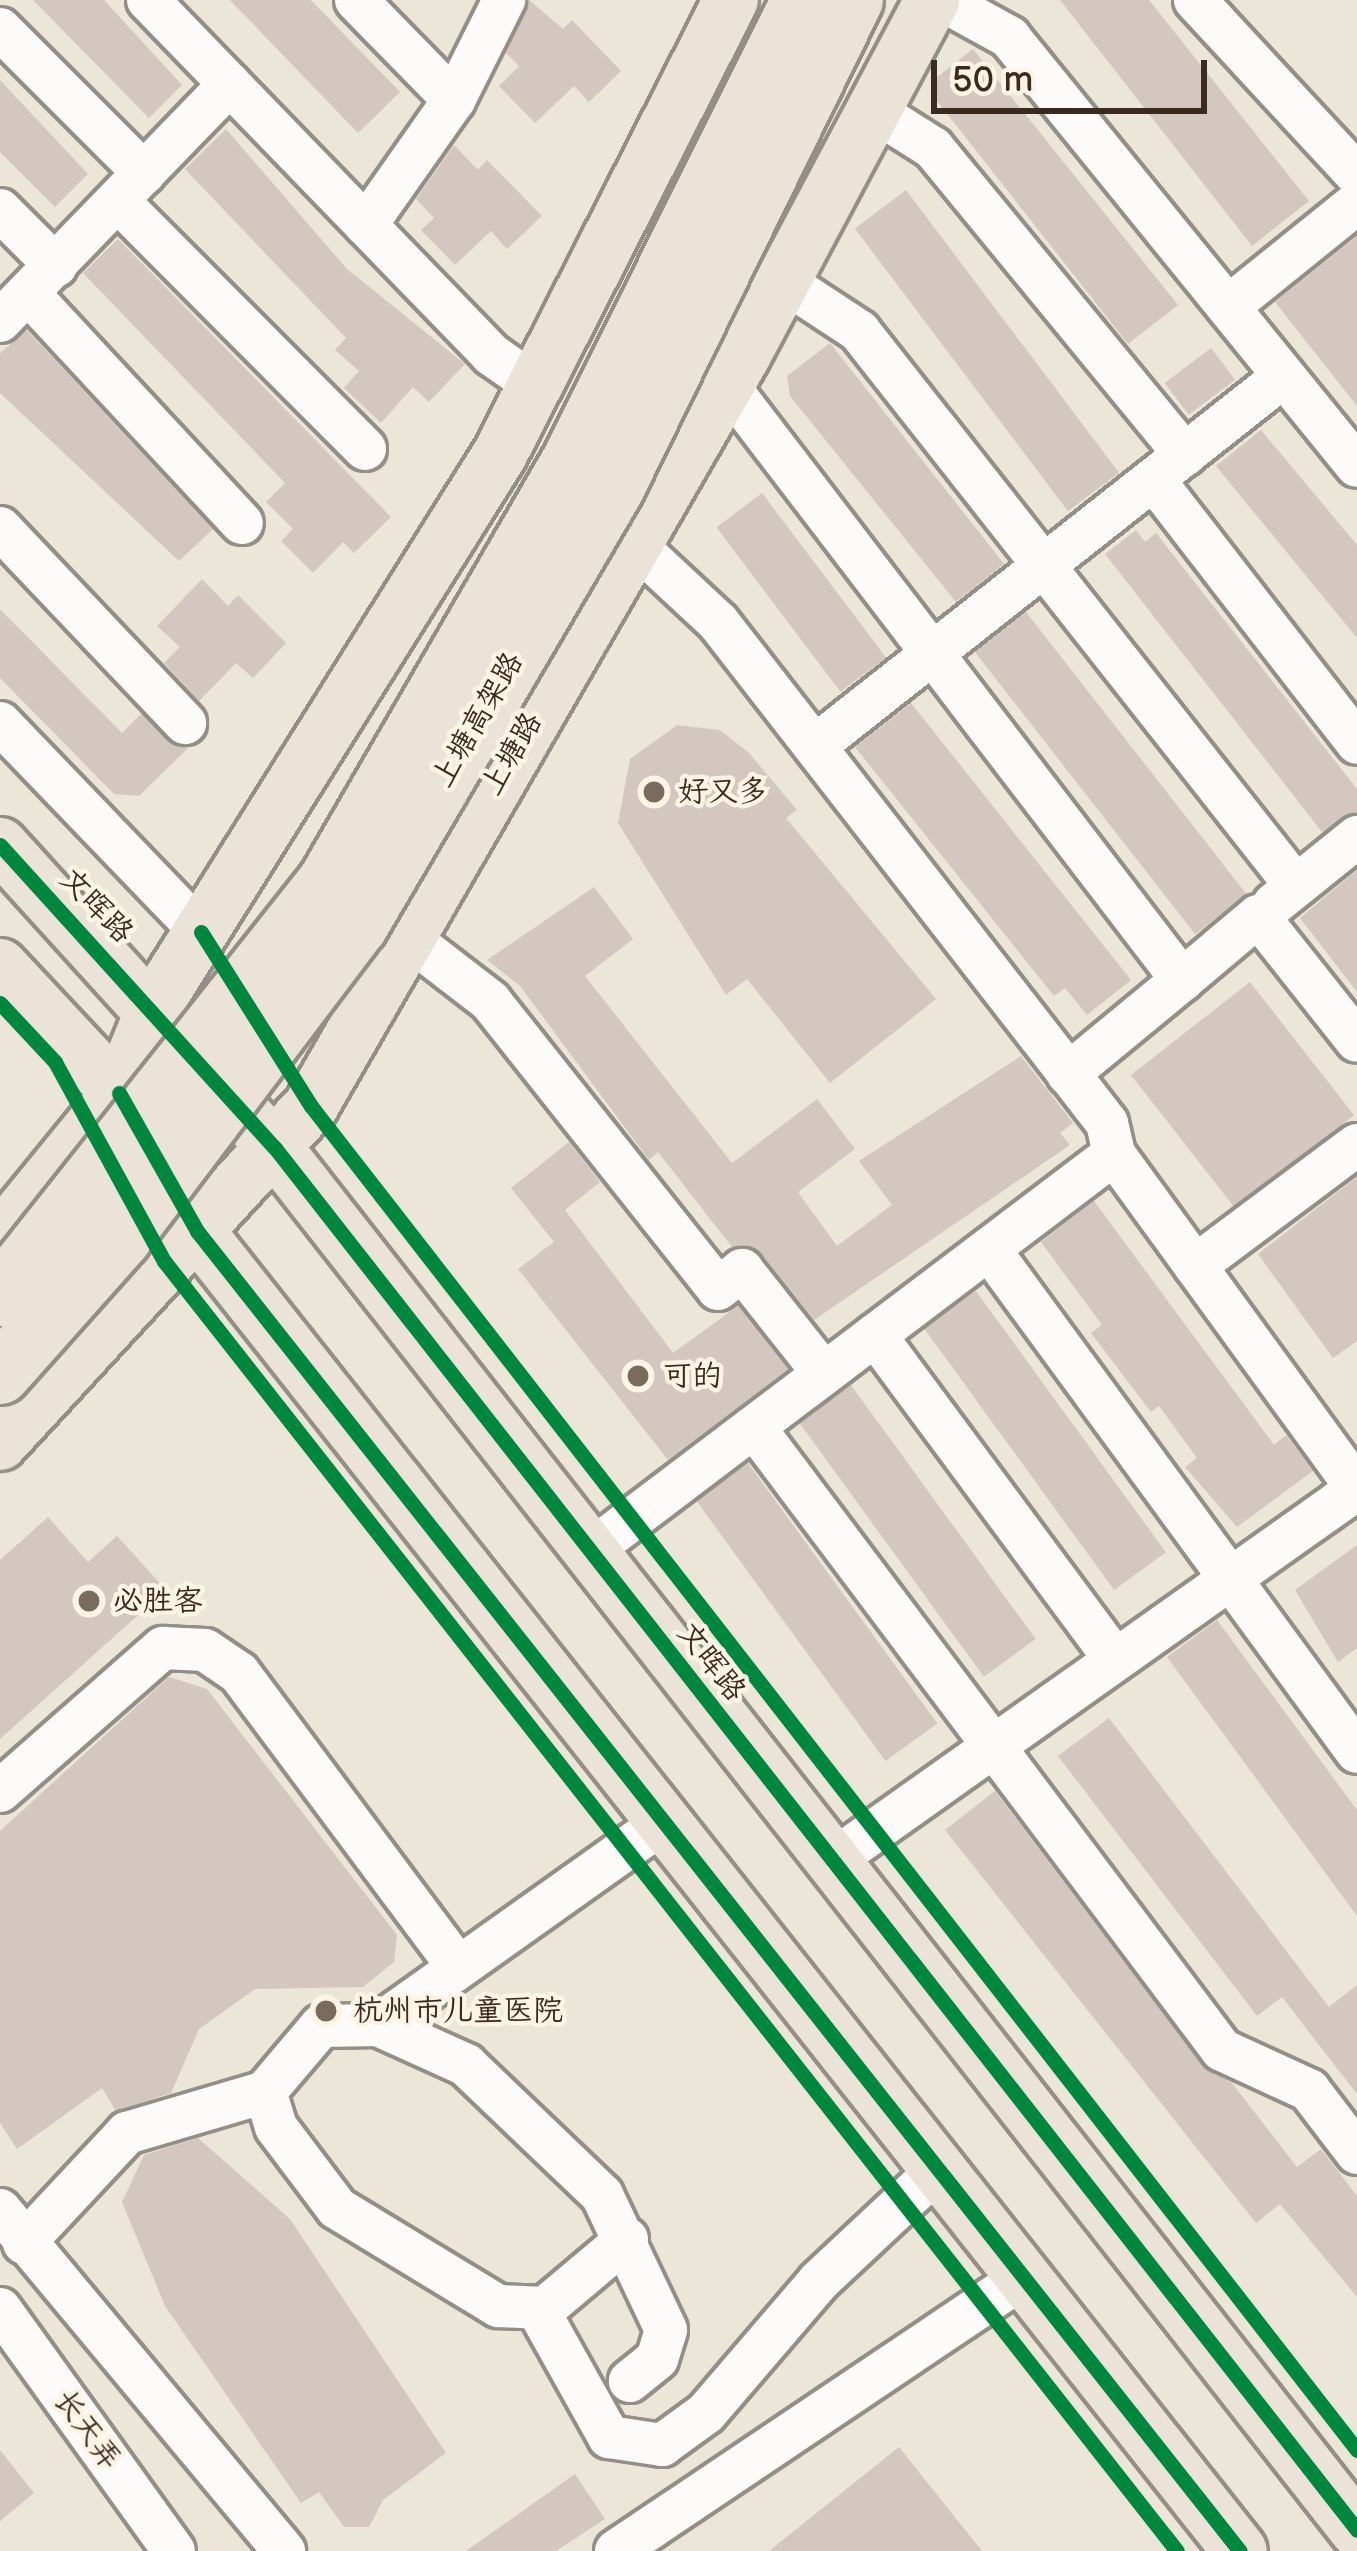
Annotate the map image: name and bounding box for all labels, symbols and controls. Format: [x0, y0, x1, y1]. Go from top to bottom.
scale bar [937, 36, 1213, 110]
text: 50 m [952, 59, 1033, 102]
street label: 上塘高架路 [425, 646, 531, 794]
street label: 上塘路 [474, 706, 550, 802]
place label: 好又多 [678, 774, 768, 810]
marker: 好又多 [641, 779, 667, 805]
street label: 文晖路 [52, 861, 140, 951]
place label: 可的 [662, 1358, 722, 1394]
marker: 可的 [625, 1363, 651, 1389]
place label: 必胜客 [113, 1583, 203, 1619]
marker: 必胜客 [76, 1588, 102, 1614]
street label: 文晖路 [669, 1615, 753, 1709]
place label: 杭州市儿童医院 [353, 1993, 563, 2029]
marker: 杭州市儿童医院 [310, 1995, 342, 2027]
street label: 长天弄 [46, 2383, 128, 2477]

